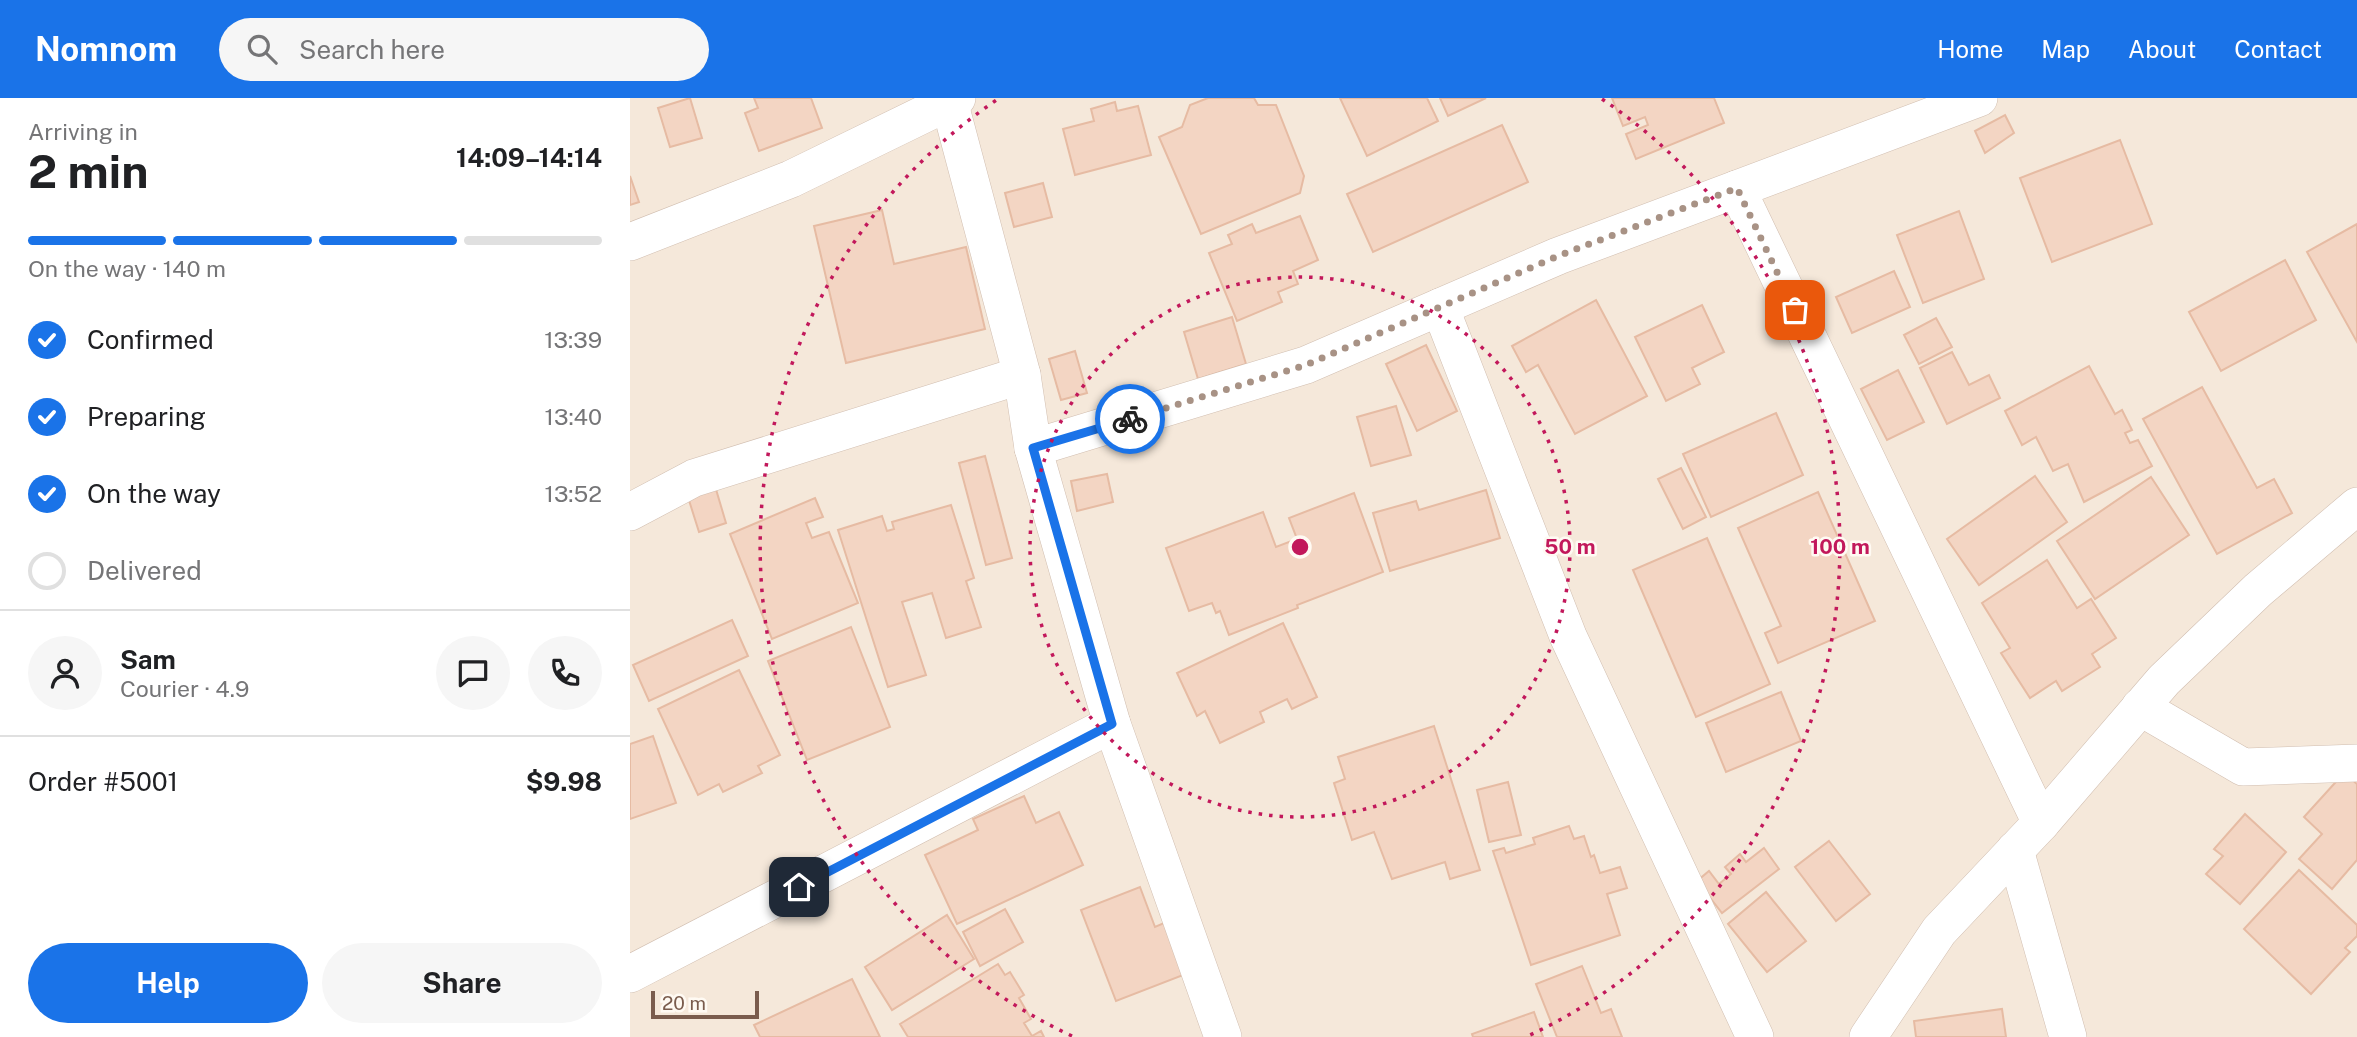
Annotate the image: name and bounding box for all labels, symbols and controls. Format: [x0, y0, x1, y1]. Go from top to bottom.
search box [219, 18, 709, 81]
text: Nomnom [35, 30, 177, 68]
icon: search [243, 30, 281, 68]
text: Search here [299, 34, 445, 65]
text: Home [1937, 35, 2003, 63]
text: Map [2041, 35, 2090, 63]
text: About [2128, 35, 2196, 63]
text: Contact [2234, 35, 2322, 63]
text: Arriving in [28, 118, 138, 145]
text: 14:09–14:14 [456, 142, 602, 173]
text: 2 min [28, 144, 148, 198]
text: On the way · 140 m [28, 255, 226, 282]
pin [1765, 280, 1825, 340]
icon: bag [1776, 291, 1814, 329]
icon: check [28, 321, 66, 359]
text: Confirmed [87, 324, 214, 355]
text: 13:39 [544, 326, 602, 353]
courier [1095, 384, 1165, 454]
icon: check [28, 398, 66, 436]
icon: bike [1111, 400, 1149, 438]
text: Preparing [87, 401, 206, 432]
text: 13:40 [545, 403, 602, 430]
icon: check [28, 475, 66, 513]
text: On the way [87, 478, 221, 509]
text: 13:52 [545, 480, 602, 507]
text: 50 m [1544, 534, 1596, 559]
text: 100 m [1810, 534, 1870, 559]
centre of rings [1288, 535, 1312, 559]
text: Delivered [87, 555, 202, 586]
button: person [28, 636, 102, 710]
button: chat [436, 636, 510, 710]
button: phone [528, 636, 602, 710]
text: Sam [120, 644, 176, 675]
text: Courier · 4.9 [120, 675, 249, 702]
text: Order #5001 [28, 766, 178, 797]
text: $9.98 [526, 766, 602, 797]
pin [769, 857, 829, 917]
icon: home [780, 868, 818, 906]
button: Help [28, 943, 308, 1023]
button: Share [322, 943, 602, 1023]
scale bar [651, 988, 760, 1020]
text: 20 m [662, 992, 706, 1014]

